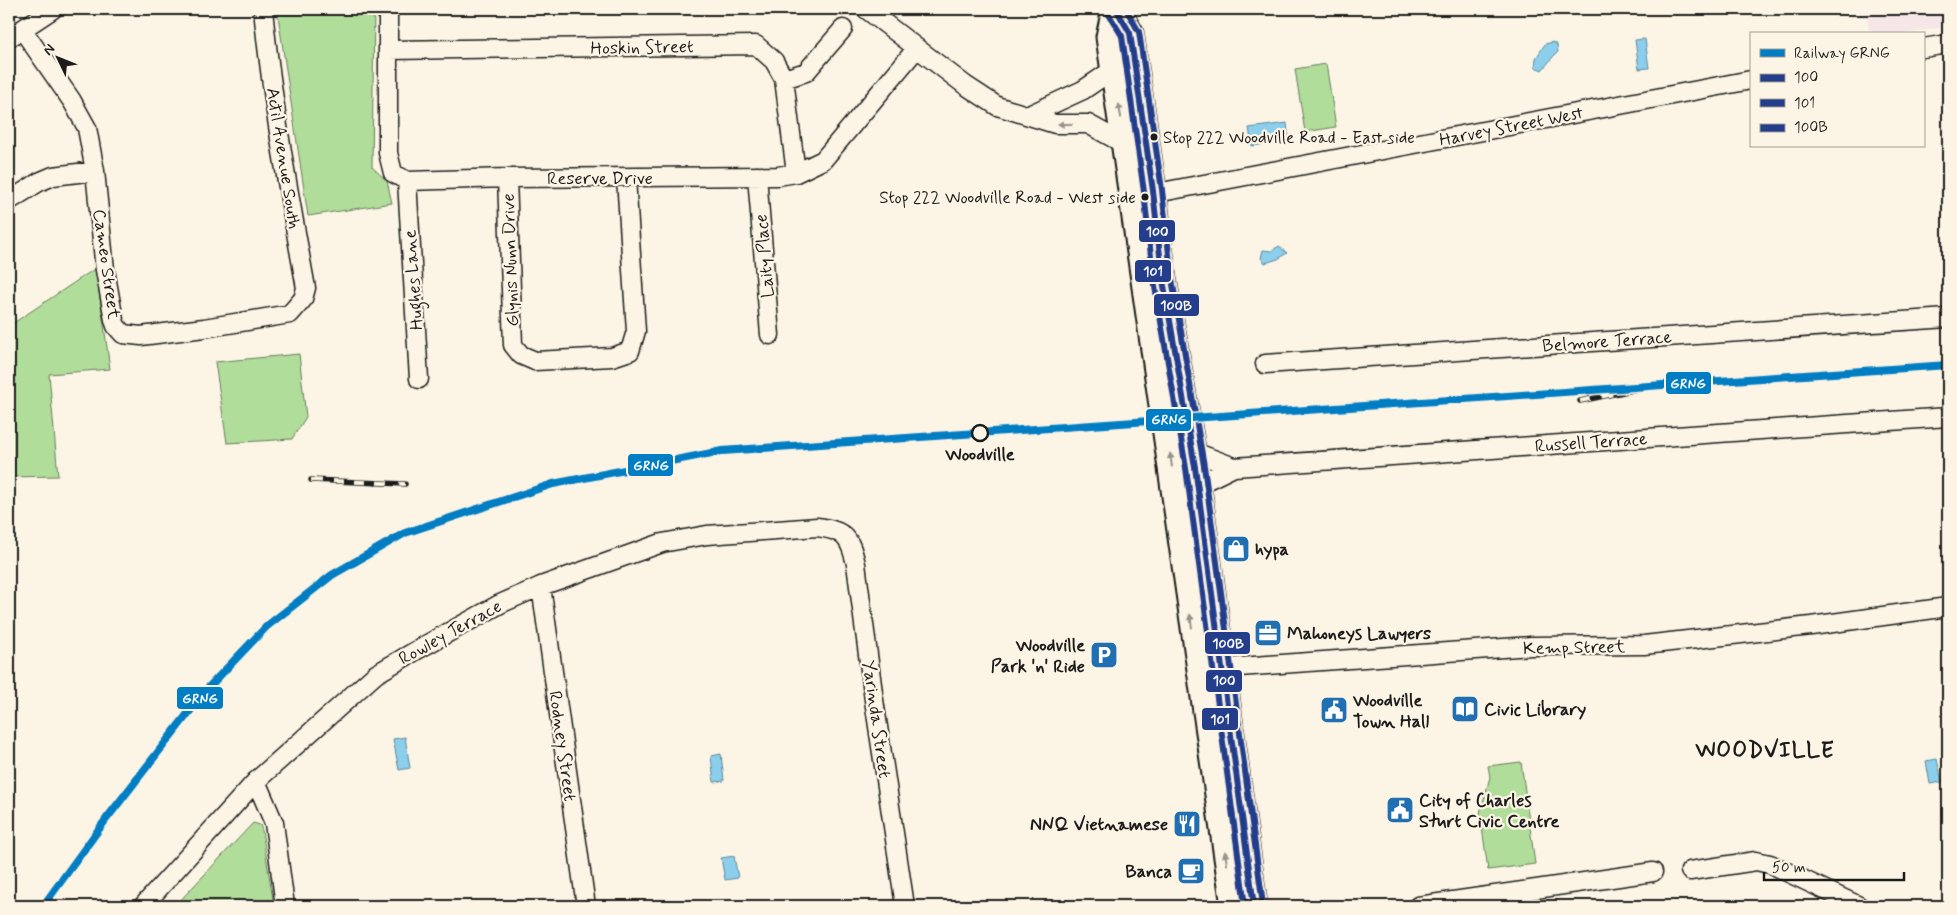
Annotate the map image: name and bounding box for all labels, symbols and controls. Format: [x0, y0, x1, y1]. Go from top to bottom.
north arrow [32, 32, 82, 82]
legend [1750, 32, 1924, 148]
street label: Hoskin Street [590, 35, 694, 61]
text: N [39, 40, 59, 59]
text: Railway GRNG [1794, 44, 1890, 64]
text: 100 [1794, 68, 1818, 88]
street label: Actil Avenue South [260, 86, 306, 231]
text: 101 [1794, 94, 1815, 114]
street label: Harvey Street West [1437, 101, 1586, 153]
one-way arrow [1116, 103, 1124, 119]
text: 100B [1794, 118, 1828, 138]
one-way arrow [1056, 120, 1072, 128]
place label: Stop 222 Woodville Road - East side [1163, 127, 1415, 149]
marker: Stop 222 Woodville Road - East side [1149, 132, 1159, 142]
street label: Reserve Drive [547, 167, 653, 191]
place label: Stop 222 Woodville Road - West side [879, 187, 1136, 209]
marker: Stop 222 Woodville Road - West side [1140, 192, 1150, 202]
street label: Glynis Nunn Drive [497, 193, 525, 327]
street label: Cameo Street [86, 208, 126, 321]
street label: Laity Place [749, 213, 781, 299]
line badge: 100 [1138, 219, 1176, 243]
text: 100 [1146, 223, 1168, 241]
street label: Hughes Lane [399, 229, 431, 331]
line badge: 101 [1134, 259, 1172, 283]
text: 101 [1143, 263, 1163, 281]
line badge: 100B [1153, 293, 1200, 317]
text: 100B [1160, 297, 1192, 315]
street label: Belmore Terrace [1541, 325, 1673, 359]
line badge: GRNG [1665, 371, 1712, 395]
text: GRNG [1670, 375, 1706, 393]
line badge: GRNG [1145, 408, 1192, 432]
text: GRNG [1151, 411, 1187, 429]
marker: Woodville [971, 424, 989, 442]
street label: Russell Terrace [1534, 427, 1648, 459]
place label: Woodville [944, 443, 1015, 467]
one-way arrow [1166, 452, 1174, 468]
line badge: GRNG [627, 453, 674, 477]
text: GRNG [633, 457, 669, 475]
shop icon: hypa [1221, 534, 1251, 564]
place label: hypa [1255, 538, 1289, 562]
street label: Rowley Terrace [395, 595, 506, 671]
one-way arrow [1187, 613, 1195, 629]
office icon: Mahoneys Lawyers [1253, 618, 1283, 648]
place label: Mahoneys Lawyers [1287, 622, 1431, 646]
line badge: 100B [1204, 631, 1251, 655]
place label: Woodville Park 'n' Ride [991, 634, 1085, 679]
text: 100B [1212, 635, 1244, 653]
street label: Kemp Street [1523, 635, 1626, 661]
parking icon: Woodville Park 'n' Ride [1089, 640, 1119, 670]
street label: Yarinda Street [856, 659, 896, 780]
line badge: 100 [1205, 669, 1243, 693]
text: 100 [1213, 672, 1235, 690]
line badge: GRNG [176, 686, 224, 710]
street label: Rodney Street [542, 689, 582, 803]
place label: Woodville Town Hall [1352, 689, 1429, 734]
text: GRNG [182, 690, 218, 708]
library icon: Civic Library [1450, 694, 1480, 724]
public building icon: Woodville Town Hall [1319, 695, 1349, 725]
place label: Civic Library [1484, 698, 1586, 722]
line badge: 101 [1201, 707, 1239, 731]
text: 101 [1210, 711, 1230, 729]
district label: WOODVILLE [1694, 737, 1835, 765]
place label: City of Charles Sturt Civic Centre [1419, 789, 1559, 834]
public building icon: City of Charles Sturt Civic Centre [1385, 795, 1415, 825]
restaurant icon: NNQ Vietnamese [1172, 809, 1202, 839]
place label: NNQ Vietnamese [1030, 813, 1168, 837]
one-way arrow [1222, 850, 1230, 866]
scale bar [1764, 850, 1904, 882]
cafe icon: Banca [1176, 856, 1206, 886]
text: 50 m [1772, 858, 1806, 878]
place label: Banca [1125, 860, 1172, 884]

